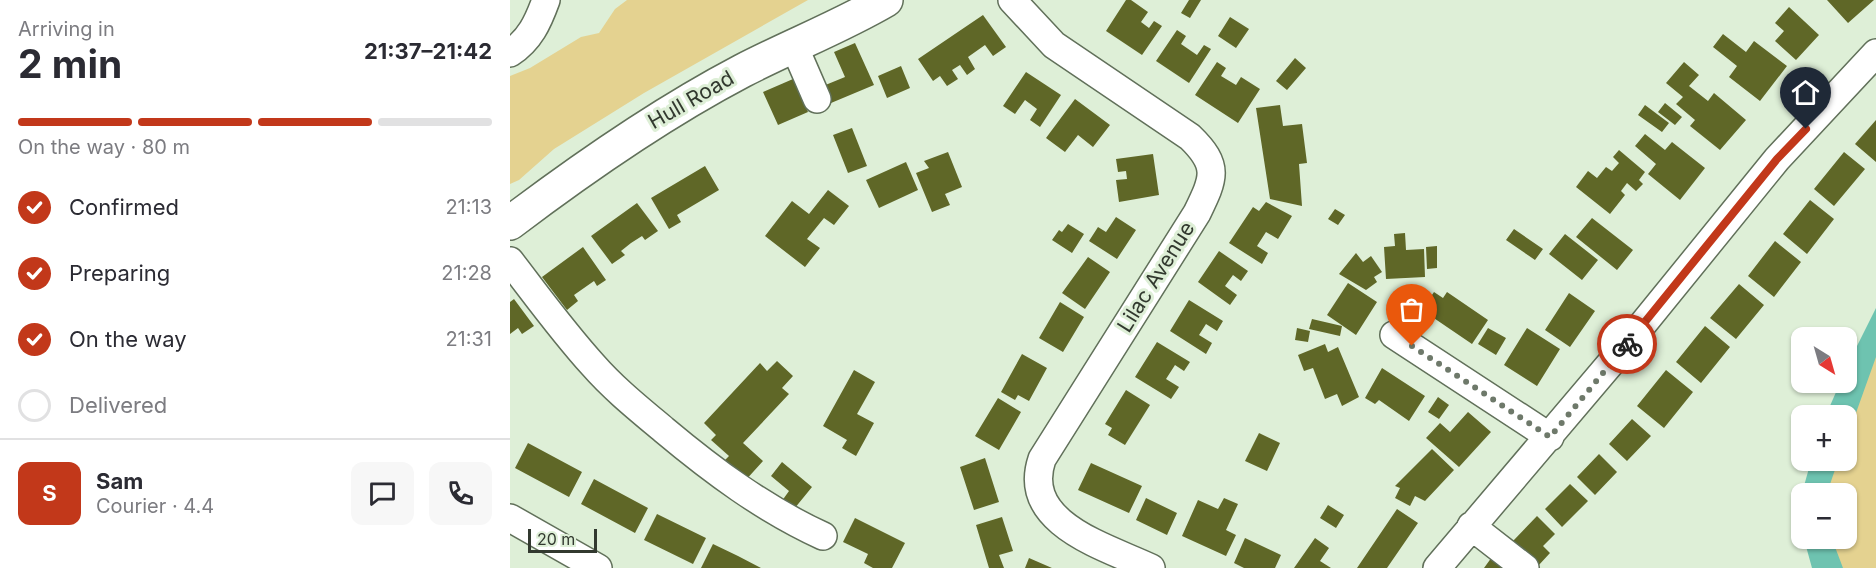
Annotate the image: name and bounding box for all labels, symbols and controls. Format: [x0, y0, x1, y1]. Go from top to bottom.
text: Arriving in [18, 17, 115, 41]
text: 21:37–21:42 [364, 38, 492, 64]
text: 2 min [18, 40, 122, 87]
street label: Hull Road [643, 65, 738, 134]
pin [1780, 67, 1831, 129]
icon: home [1789, 76, 1822, 109]
text: On the way · 80 m [18, 135, 190, 159]
icon: check [18, 191, 51, 224]
text: Confirmed [69, 194, 179, 220]
text: 21:13 [445, 195, 492, 219]
street label: Lilac Avenue [1112, 217, 1199, 337]
icon: check [18, 257, 51, 290]
text: Preparing [69, 260, 170, 286]
text: 21:28 [441, 261, 492, 285]
pin [1386, 284, 1437, 346]
icon: bag [1395, 293, 1428, 326]
courier [1597, 314, 1657, 374]
icon: check [18, 323, 51, 356]
text: On the way [69, 326, 187, 352]
text: 21:31 [445, 327, 492, 351]
north arrow [1791, 327, 1857, 393]
map controls [1791, 327, 1857, 549]
icon: bike [1611, 328, 1644, 361]
text: Delivered [69, 392, 167, 418]
button: + [1791, 405, 1857, 471]
button: chat [351, 462, 414, 525]
button: phone [429, 462, 492, 525]
text: Sam [96, 468, 143, 494]
text: S [42, 480, 57, 506]
button: − [1791, 483, 1857, 549]
text: Courier · 4.4 [96, 494, 214, 518]
scale bar [528, 526, 597, 554]
text: 20 m [537, 529, 575, 549]

